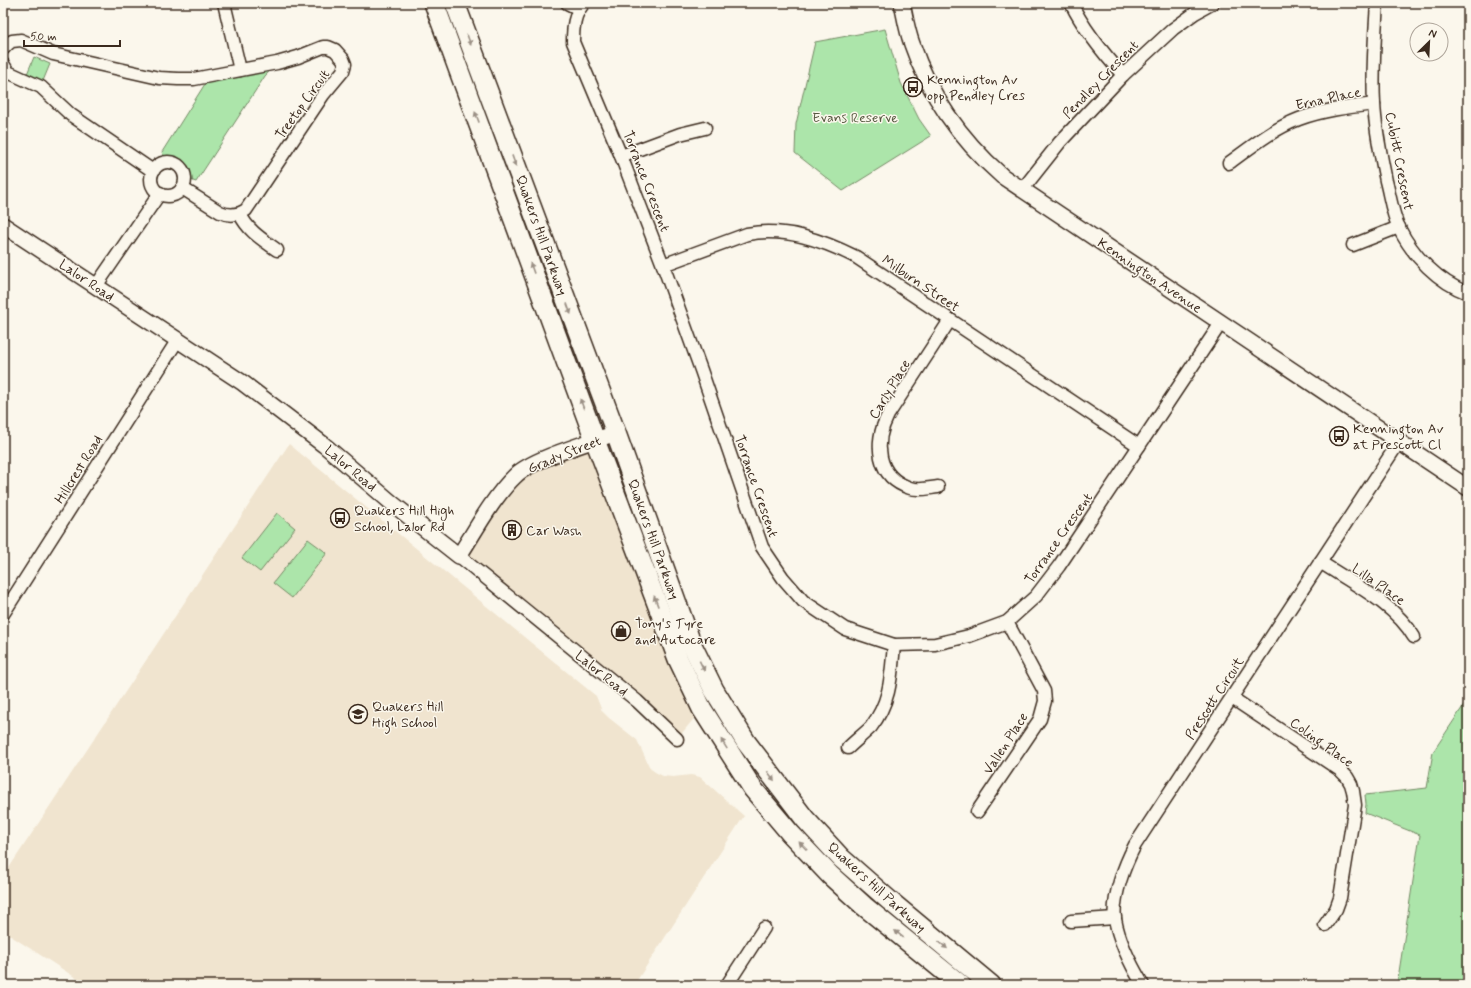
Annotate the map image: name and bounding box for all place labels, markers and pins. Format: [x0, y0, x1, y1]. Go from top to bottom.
place label: Kennington Av opp Pendley Cres [927, 71, 1025, 105]
bus stop icon: Kennington Av opp Pendley Cres [902, 76, 924, 98]
place label: Kennington Av at Prescott Cl [1353, 420, 1444, 454]
bus stop icon: Kennington Av at Prescott Cl [1328, 425, 1350, 447]
place label: Quakers Hill High School, Lalor Rd [354, 502, 455, 536]
bus stop icon: Quakers Hill High School, Lalor Rd [329, 507, 351, 529]
building icon: Car Wash [501, 519, 523, 541]
place label: Car Wash [526, 522, 582, 540]
place label: Tony's Tyre and Autocare [635, 615, 716, 649]
shop icon: Tony's Tyre and Autocare [610, 620, 632, 642]
place label: Quakers Hill High School [372, 698, 444, 734]
school or university icon: Quakers Hill High School [347, 703, 369, 725]

